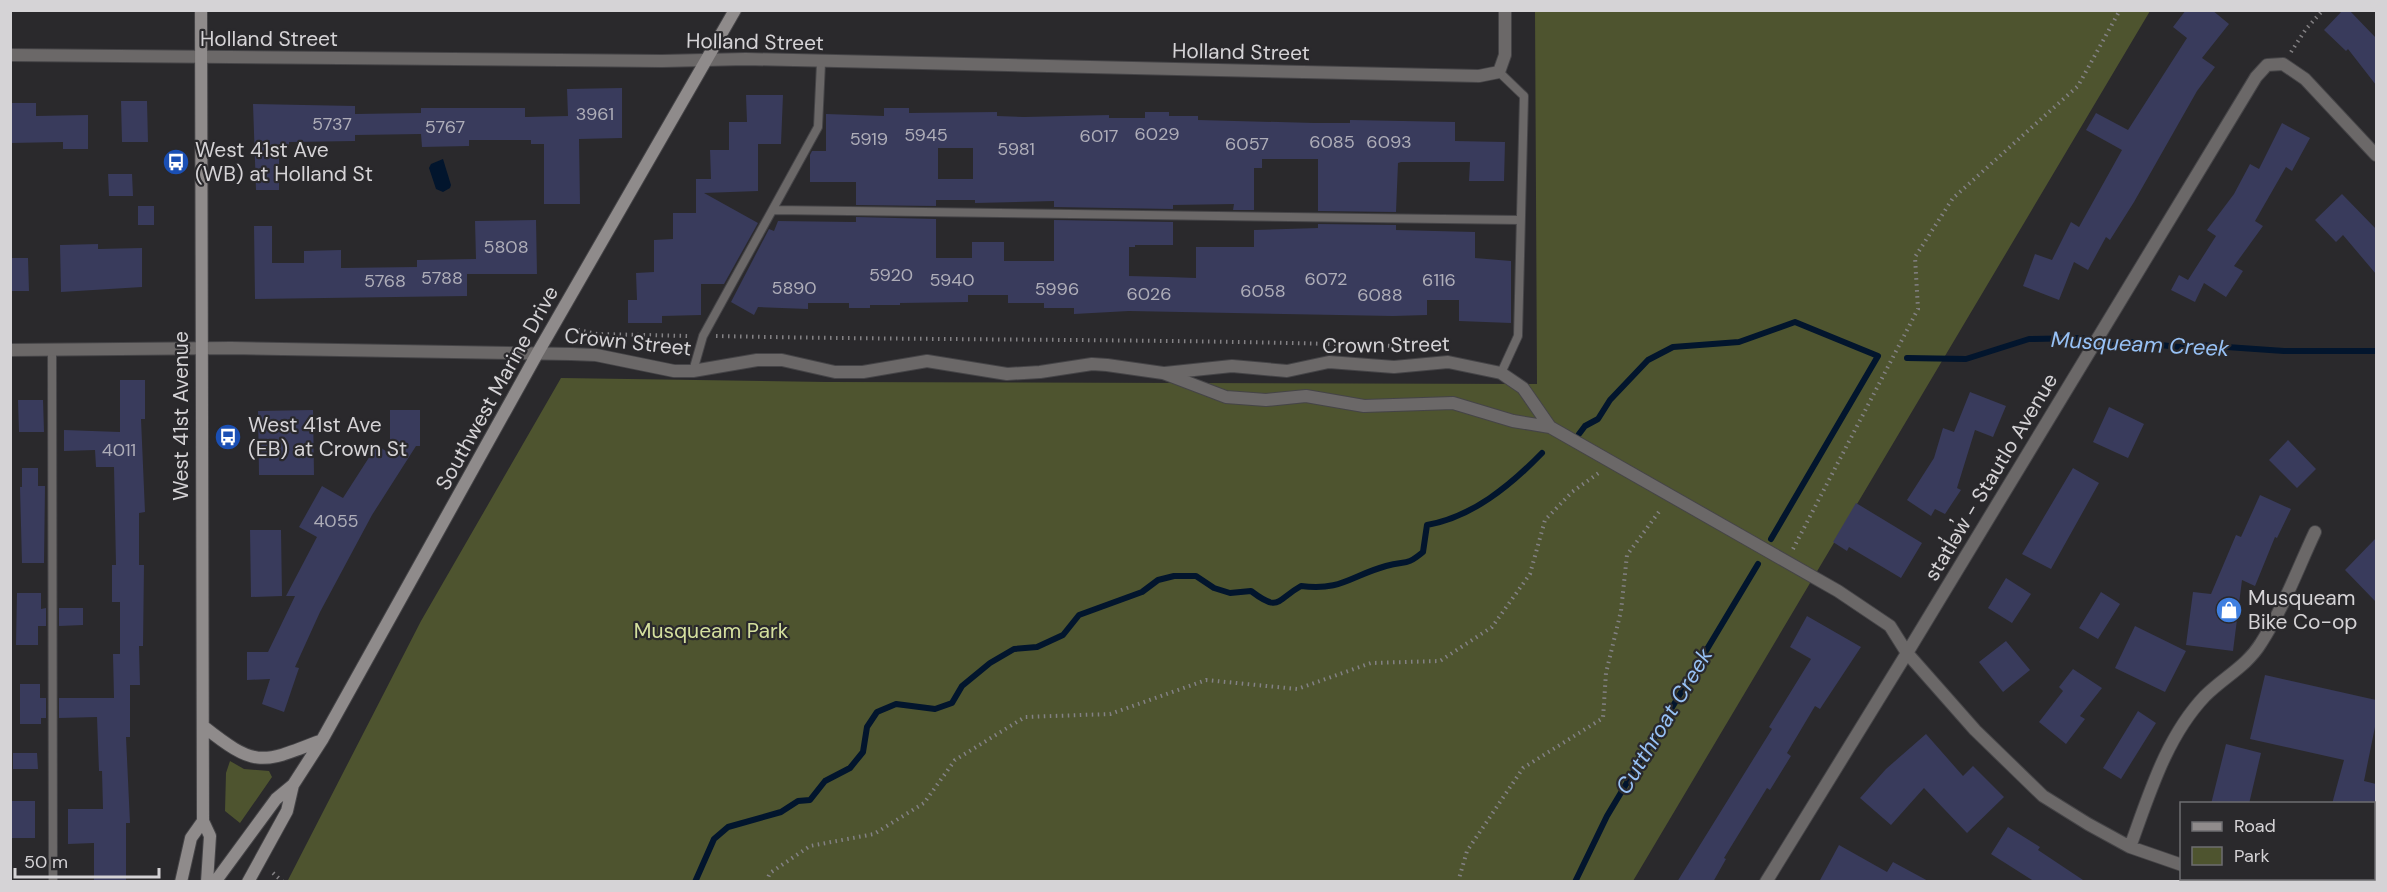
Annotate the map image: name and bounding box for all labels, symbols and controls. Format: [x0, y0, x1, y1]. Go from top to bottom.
street label: Holland Street [200, 25, 338, 53]
street label: Holland Street [686, 27, 824, 57]
street label: Holland Street [1172, 37, 1310, 67]
house number: 3961 [576, 102, 614, 126]
house number: 5737 [312, 112, 352, 136]
house number: 5767 [425, 115, 465, 139]
house number: 6029 [1135, 122, 1179, 146]
house number: 5945 [904, 123, 948, 147]
house number: 6017 [1080, 124, 1118, 148]
house number: 5919 [850, 127, 888, 151]
house number: 6085 [1309, 130, 1355, 154]
house number: 6093 [1366, 130, 1412, 154]
house number: 6057 [1225, 132, 1269, 156]
place label: West 41st Ave (WB) at Holland St [195, 136, 373, 188]
house number: 5981 [997, 137, 1035, 161]
bus stop icon: West 41st Ave (WB) at Holland St [161, 147, 191, 177]
house number: 5808 [483, 235, 529, 259]
house number: 5920 [869, 263, 913, 287]
house number: 5788 [421, 266, 463, 290]
house number: 6072 [1305, 267, 1347, 291]
house number: 5940 [930, 268, 975, 292]
house number: 6116 [1422, 268, 1456, 292]
house number: 5768 [364, 269, 406, 293]
house number: 5890 [771, 276, 817, 300]
house number: 5996 [1035, 277, 1079, 301]
house number: 6058 [1240, 279, 1286, 303]
street label: Southwest Marine Drive [429, 281, 565, 495]
house number: 6026 [1126, 282, 1172, 306]
house number: 6088 [1357, 283, 1403, 307]
street label: Crown Street [563, 321, 693, 363]
water label: Musqueam Creek [2050, 325, 2231, 363]
street label: Crown Street [1322, 330, 1450, 360]
street label: West 41st Avenue [167, 331, 195, 501]
street label: statl̓əw̓ - Stautlo Avenue [1917, 367, 2064, 586]
place label: West 41st Ave (EB) at Crown St [248, 411, 407, 463]
bus stop icon: West 41st Ave (EB) at Crown St [213, 422, 243, 452]
house number: 4011 [102, 438, 136, 462]
house number: 4055 [313, 509, 359, 533]
place label: Musqueam Bike Co-op [2248, 584, 2358, 636]
shop icon: Musqueam Bike Co-op [2214, 595, 2244, 625]
park label: Musqueam Park [634, 617, 789, 645]
water label: Cutthroat Creek [1609, 642, 1719, 800]
legend [2180, 802, 2375, 880]
text: Road [2234, 814, 2276, 838]
scale bar [15, 841, 159, 879]
text: Park [2234, 844, 2270, 868]
text: 50 m [24, 850, 68, 874]

